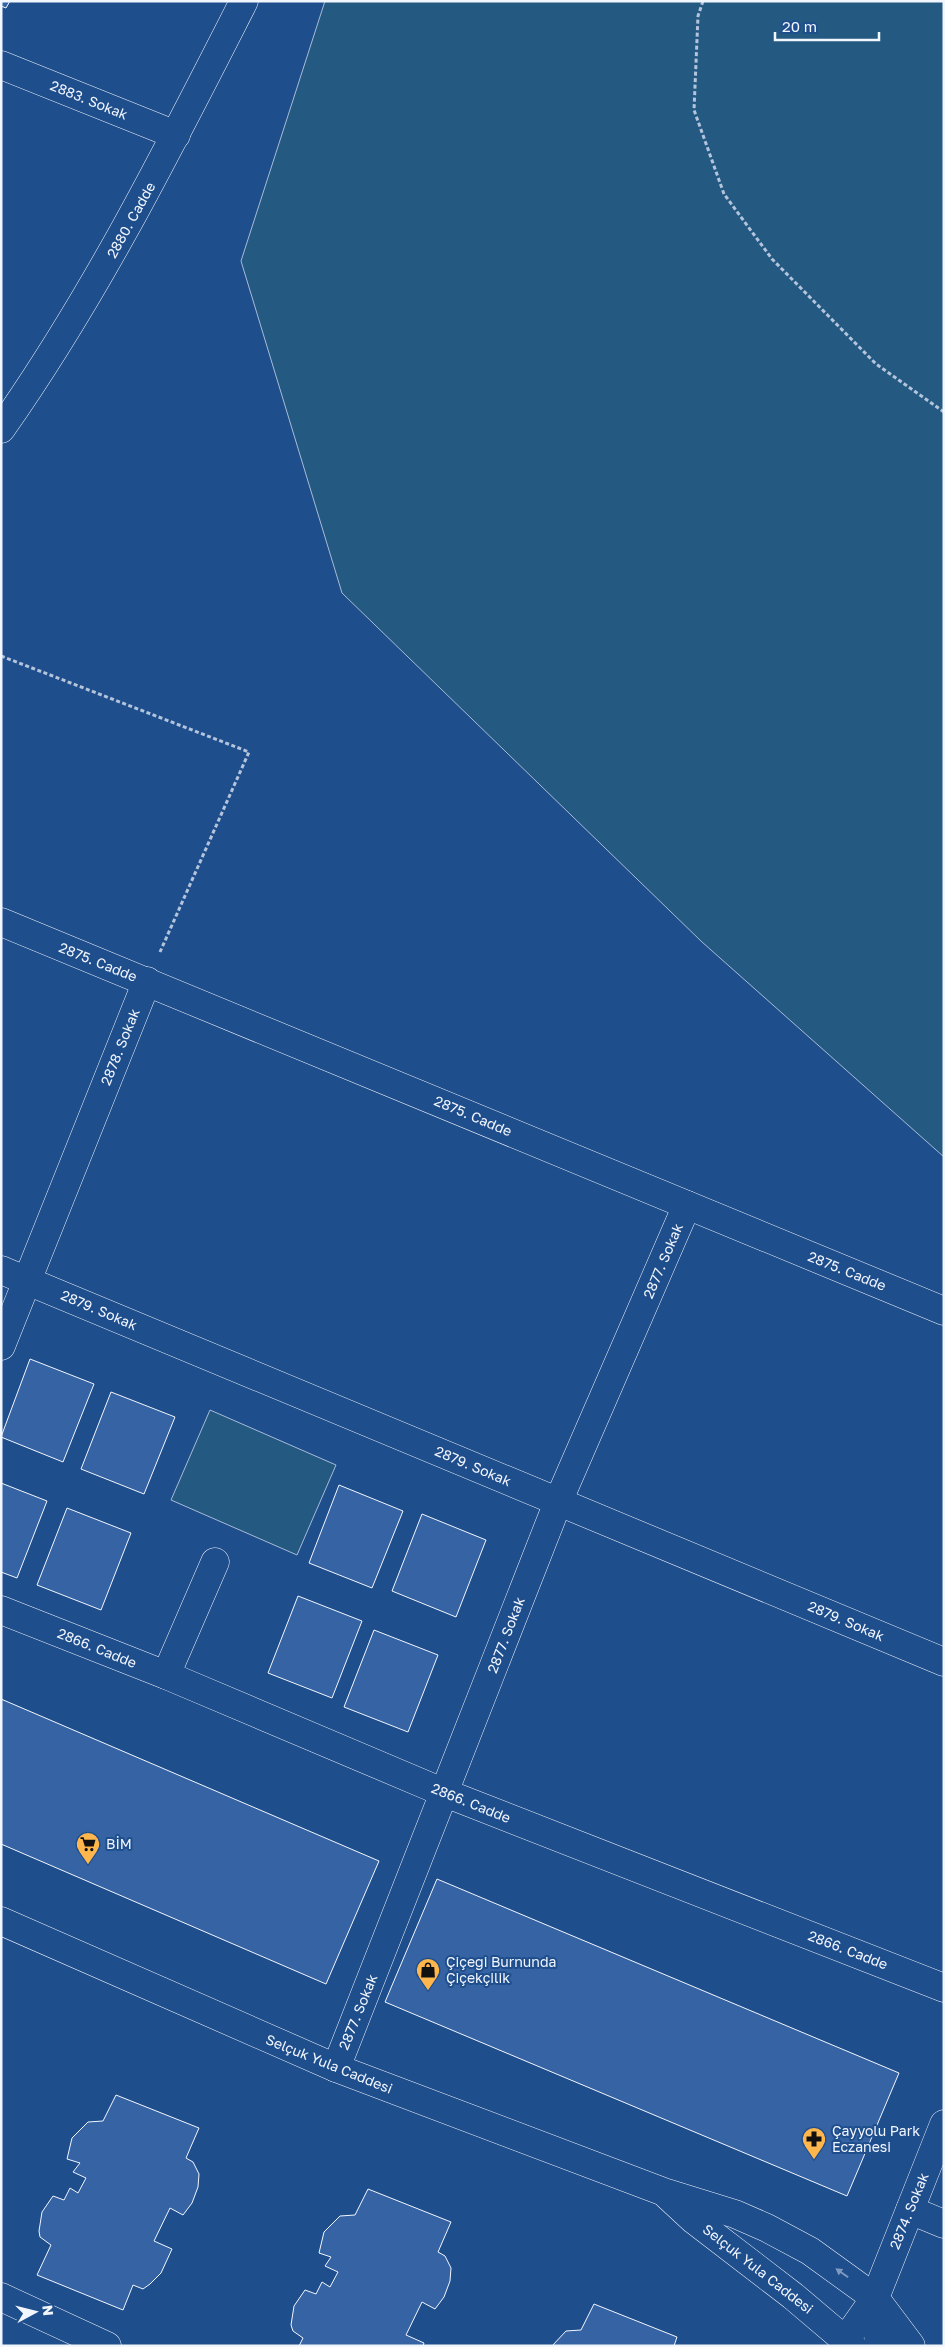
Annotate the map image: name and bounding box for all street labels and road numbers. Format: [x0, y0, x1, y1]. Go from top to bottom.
street label: 2883. Sokak [48, 76, 130, 123]
street label: 2880. Cadde [103, 179, 158, 261]
street label: 2875. Cadde [57, 938, 140, 985]
street label: 2878. Sokak [96, 1006, 143, 1088]
street label: 2875. Cadde [432, 1092, 515, 1140]
street label: 2877. Sokak [639, 1221, 686, 1301]
street label: 2875. Cadde [806, 1247, 889, 1294]
street label: 2879. Sokak [59, 1286, 140, 1333]
street label: 2879. Sokak [433, 1442, 514, 1489]
street label: 2877. Sokak [483, 1594, 528, 1675]
street label: 2879. Sokak [806, 1597, 887, 1644]
street label: 2866. Cadde [55, 1624, 139, 1671]
street label: 2866. Cadde [429, 1779, 513, 1826]
street label: 2866. Cadde [806, 1927, 890, 1973]
street label: 2877. Sokak [335, 1971, 380, 2052]
street label: Selçuk Yula Caddesi [263, 2030, 395, 2097]
street label: 2874. Sokak [885, 2170, 932, 2252]
street label: Selçuk Yula Caddesi [700, 2220, 817, 2317]

